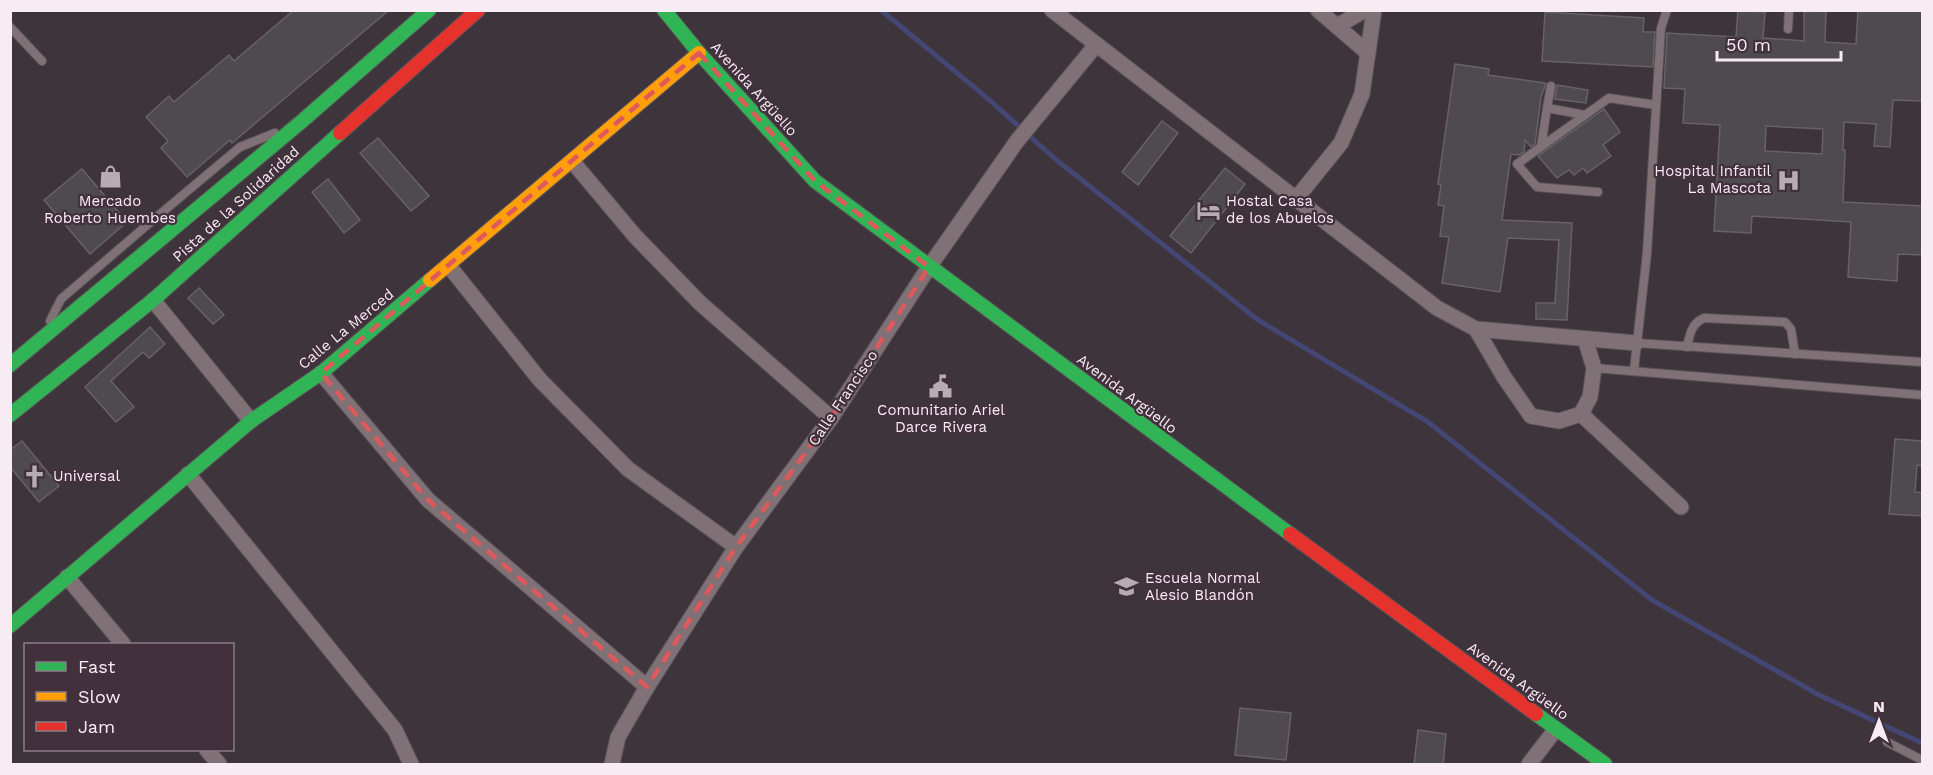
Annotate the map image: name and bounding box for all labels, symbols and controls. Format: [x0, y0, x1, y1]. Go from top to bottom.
scale bar [1717, 24, 1842, 62]
text: 50 m [1726, 34, 1771, 55]
street label: Avenida Argüello [707, 38, 801, 140]
street label: Pista de la Solidaridad [169, 142, 303, 266]
place label: Hospital Infantil La Mascota [1654, 162, 1772, 197]
shop icon: Mercado Roberto Huembes [97, 164, 123, 190]
hospital icon: Hospital Infantil La Mascota [1776, 167, 1802, 193]
place label: Mercado Roberto Huembes [44, 192, 176, 227]
place label: Hostal Casa de los Abuelos [1226, 192, 1334, 227]
hotel icon: Hostal Casa de los Abuelos [1195, 197, 1221, 223]
street label: Calle La Merced [295, 285, 397, 373]
street label: Calle Francisco [804, 347, 882, 449]
street label: Avenida Argüello [1073, 350, 1181, 438]
public building icon: Comunitario Ariel Darce Rivera [928, 373, 954, 399]
place label: Comunitario Ariel Darce Rivera [877, 401, 1005, 436]
church icon: Universal [22, 463, 48, 489]
place label: Universal [53, 467, 120, 485]
place label: Escuela Normal Alesio Blandón [1145, 569, 1260, 604]
school or university icon: Escuela Normal Alesio Blandón [1114, 574, 1140, 600]
street label: Avenida Argüello [1464, 638, 1572, 724]
legend [24, 643, 234, 751]
text: Fast [78, 656, 116, 677]
text: Slow [78, 686, 121, 707]
north arrow [1849, 691, 1909, 751]
text: N [1873, 697, 1885, 716]
text: Jam [78, 716, 115, 737]

